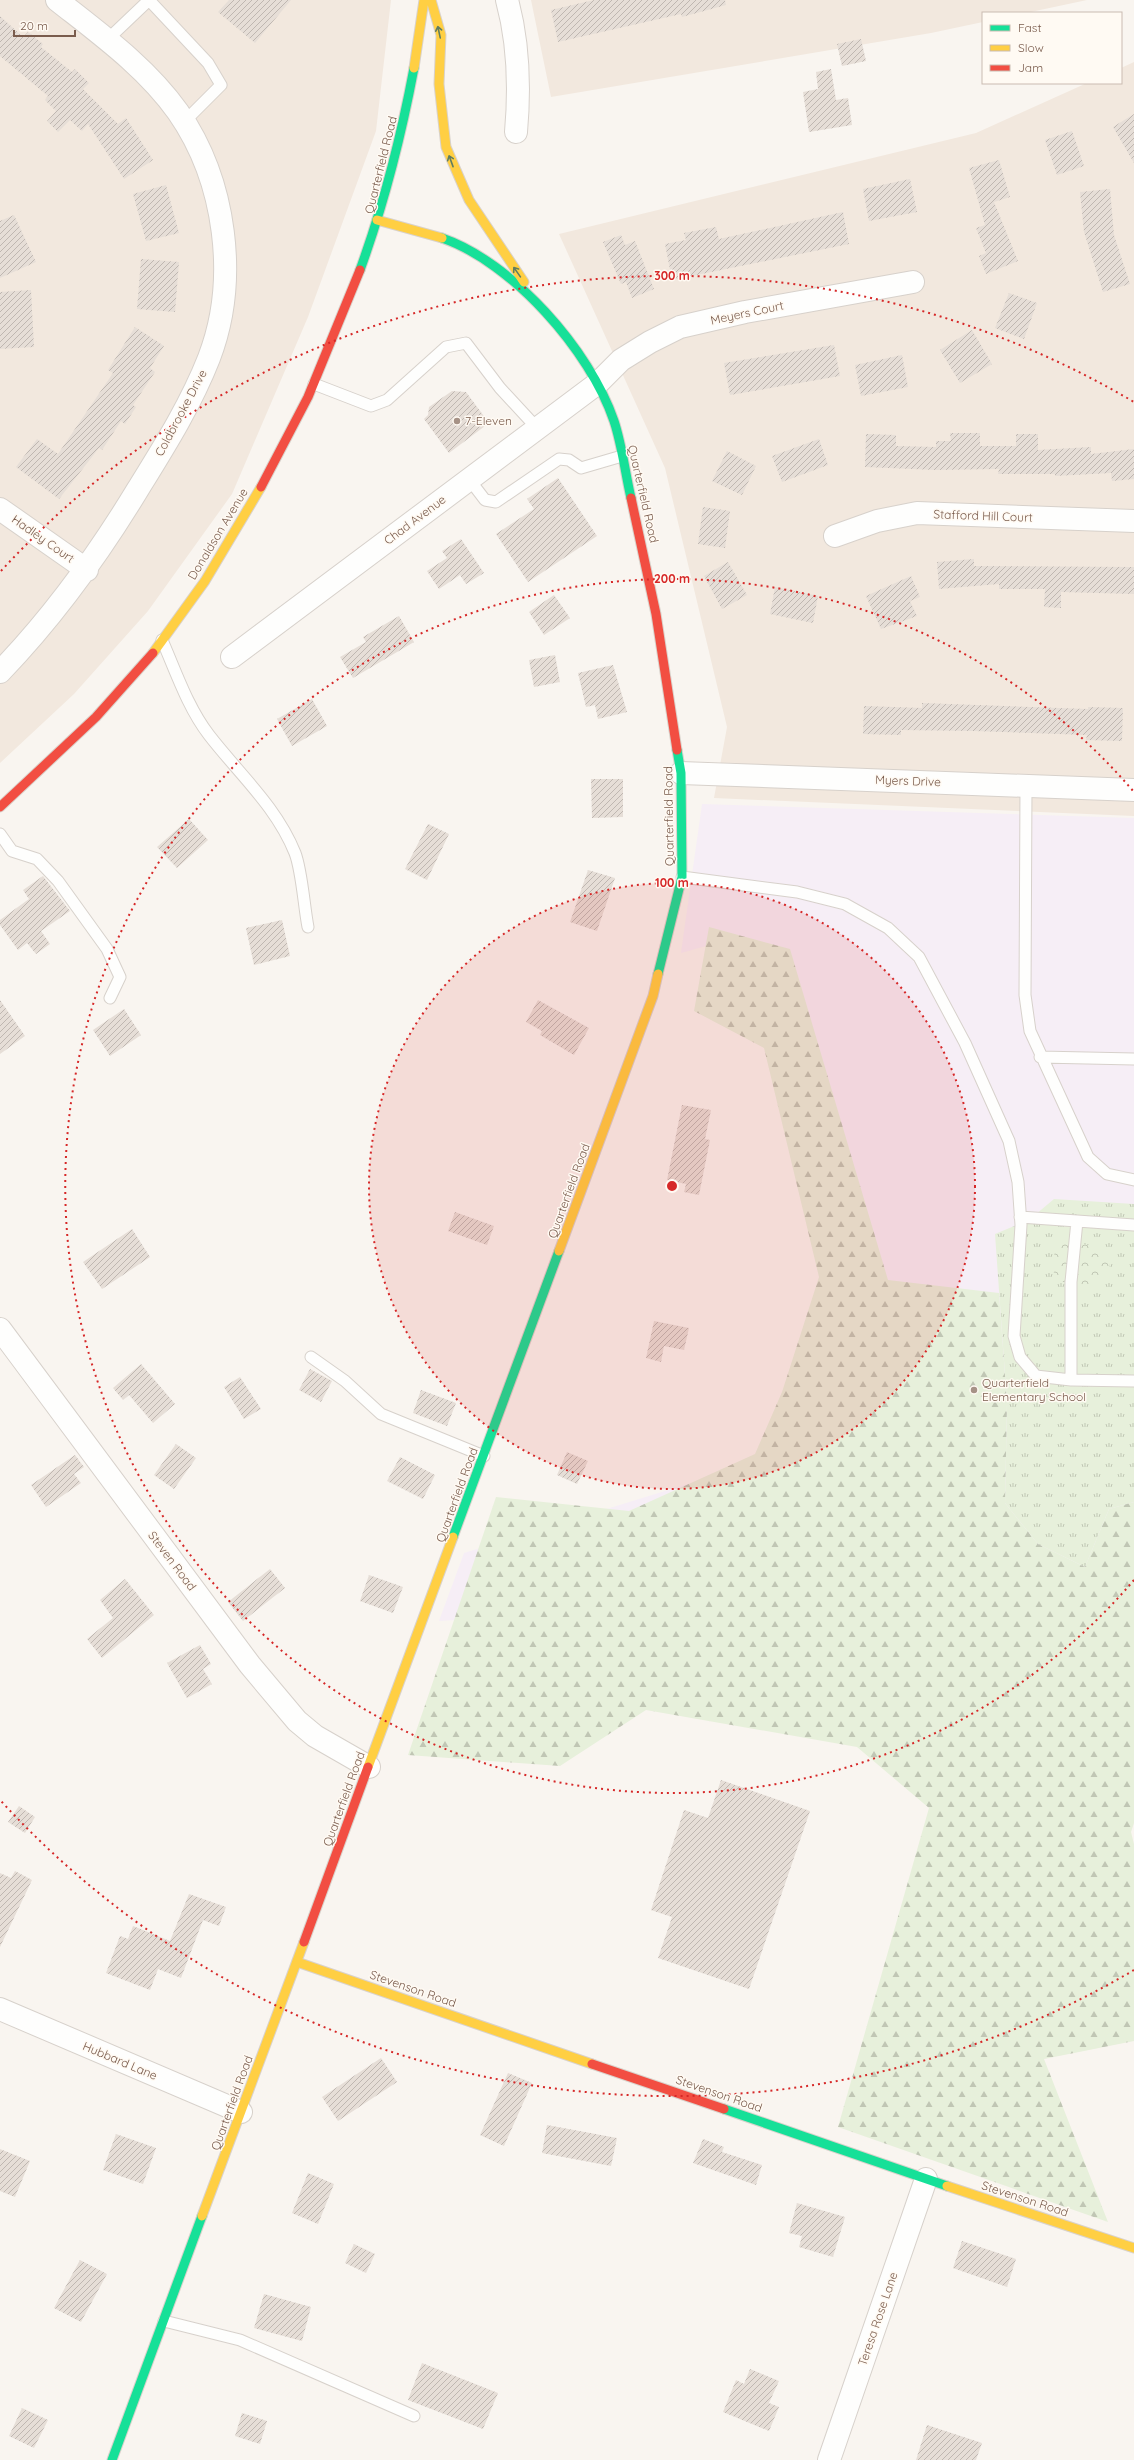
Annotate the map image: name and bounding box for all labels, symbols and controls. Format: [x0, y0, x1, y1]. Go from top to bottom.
scale bar [14, 12, 75, 38]
legend [982, 12, 1122, 84]
text: 20 m [20, 18, 48, 33]
text: Fast [1018, 20, 1042, 35]
one-way arrow [435, 26, 443, 39]
text: Slow [1018, 40, 1044, 55]
text: Jam [1018, 60, 1043, 75]
street label: Quarterfield Road [361, 115, 400, 215]
one-way arrow [447, 155, 455, 167]
one-way arrow [513, 267, 521, 278]
text: 300 m [654, 268, 690, 283]
street label: Meyers Court [709, 297, 785, 328]
street label: Coldbrooke Drive [151, 367, 210, 459]
place label: 7-Eleven [465, 413, 512, 428]
marker: 7-Eleven [452, 416, 462, 426]
street label: Quarterfield Road [625, 443, 662, 544]
street label: Donaldson Avenue [184, 485, 251, 582]
street label: Chad Avenue [381, 491, 449, 548]
street label: Stafford Hill Court [933, 506, 1033, 525]
street label: Hadley Court [9, 511, 78, 566]
text: 200 m [654, 571, 690, 586]
street label: Quarterfield Road [660, 766, 677, 866]
street label: Myers Drive [875, 772, 941, 789]
text: 100 m [655, 875, 689, 890]
street label: Quarterfield Road [544, 1141, 593, 1240]
centre of rings [665, 1179, 679, 1193]
place label: Quarterfield Elementary School [982, 1375, 1086, 1404]
marker: Quarterfield Elementary School [969, 1385, 979, 1395]
street label: Quarterfield Road [432, 1445, 481, 1544]
street label: Steven Road [145, 1528, 200, 1593]
street label: Quarterfield Road [319, 1749, 368, 1848]
street label: Stevenson Road [368, 1967, 458, 2010]
street label: Hubbard Lane [81, 2038, 160, 2083]
street label: Quarterfield Road [207, 2053, 256, 2152]
street label: Stevenson Road [674, 2072, 764, 2115]
street label: Stevenson Road [980, 2177, 1070, 2220]
street label: Teresa Rose Lane [854, 2270, 901, 2368]

